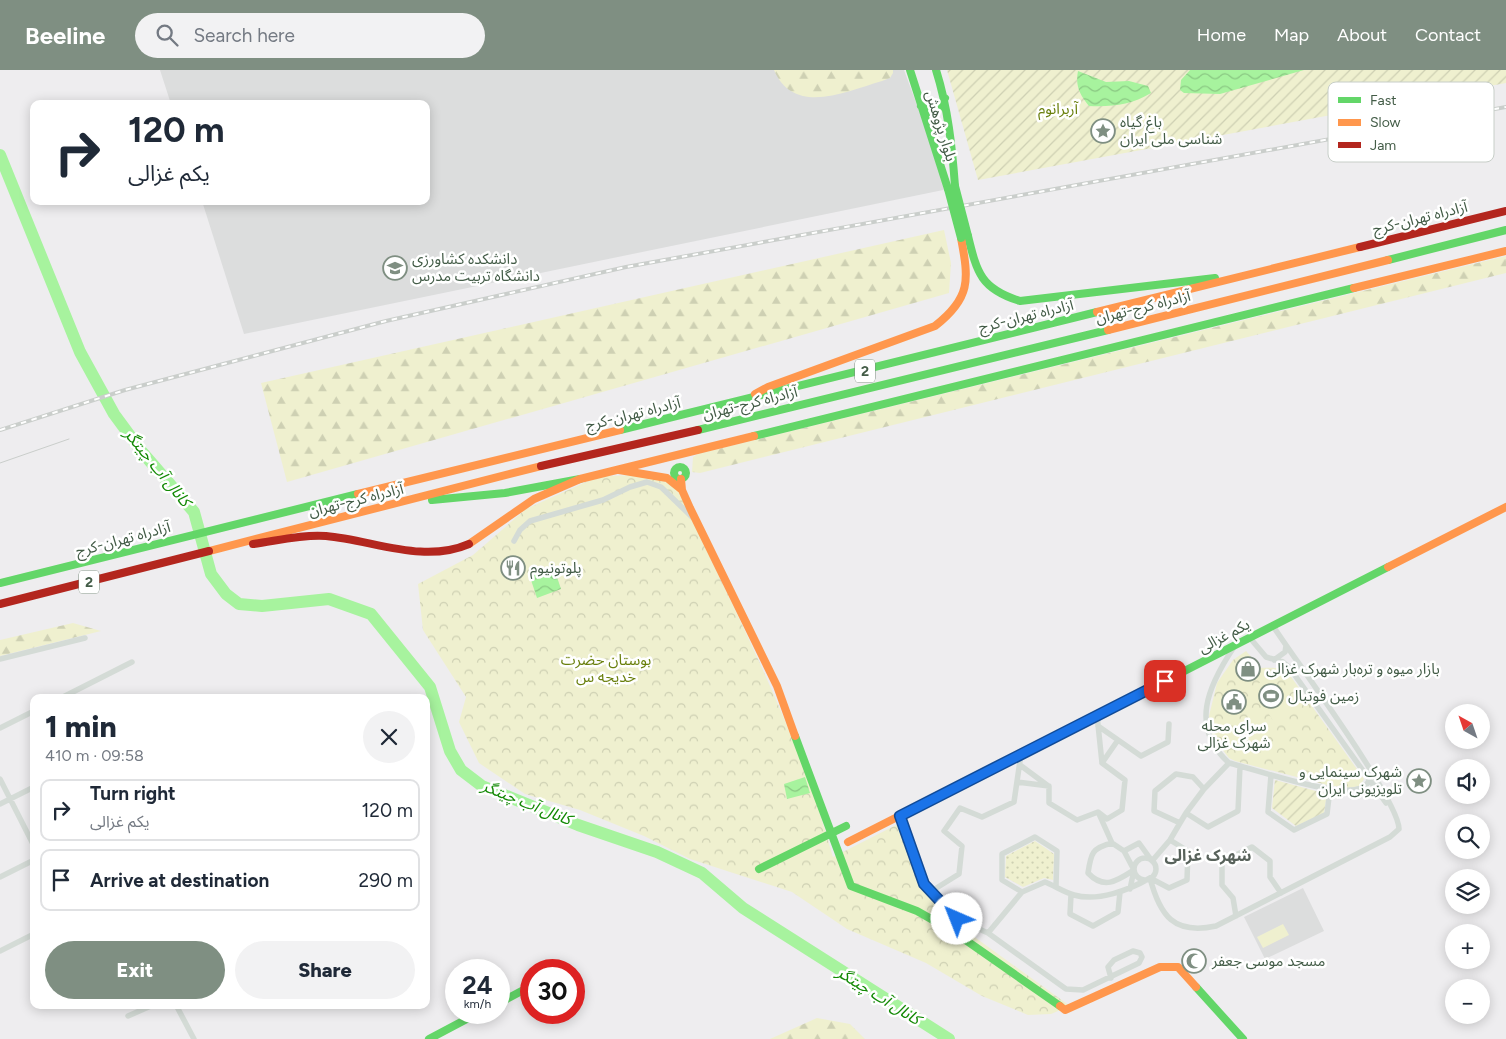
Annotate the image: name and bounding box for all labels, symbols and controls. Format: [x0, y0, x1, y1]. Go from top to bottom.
search box [135, 13, 485, 58]
text: Beeline [25, 21, 105, 50]
icon: search [153, 21, 181, 49]
text: Search here [193, 24, 295, 47]
text: Home [1197, 24, 1246, 46]
text: Map [1274, 24, 1309, 46]
text: About [1337, 24, 1387, 46]
text: Contact [1415, 24, 1481, 46]
legend [1328, 82, 1494, 162]
street label: بلوار پژوهش [921, 88, 960, 164]
text: Fast [1370, 92, 1396, 109]
park label: آربرانوم [1038, 100, 1079, 120]
text: 120 m [128, 109, 225, 151]
place label: باغ گیاه‌ شناسی ملی ایران [1120, 113, 1223, 148]
text: Slow [1370, 114, 1401, 131]
place icon: باغ گیاه‌ شناسی ملی ایران [1090, 118, 1116, 144]
icon: right [45, 120, 110, 185]
text: Jam [1370, 137, 1396, 154]
text: یکم غزالی [128, 160, 210, 187]
street label: آزادراه تهران-کرج [1371, 197, 1471, 241]
place label: دانشکده کشاورزی دانشگاه تربیت مدرس [412, 250, 540, 285]
school or university icon: دانشکده کشاورزی دانشگاه تربیت مدرس [382, 255, 408, 281]
street label: آزادراه کرج-تهران [1094, 286, 1194, 330]
street label: آزادراه تهران-کرج [977, 295, 1077, 339]
road number: 2 [855, 360, 875, 382]
street label: آزادراه کرج-تهران [701, 382, 801, 426]
street label: آزادراه تهران-کرج [584, 393, 684, 437]
water label: کانال آب چیتگر [118, 423, 197, 513]
street label: آزادراه کرج-تهران [307, 479, 407, 523]
street label: آزادراه تهران-کرج [74, 518, 174, 563]
restaurant icon: پلوتونیوم [500, 555, 526, 581]
place label: پلوتونیوم [530, 559, 582, 579]
road number: 2 [79, 571, 99, 594]
street label: یکم غزالی [1195, 615, 1254, 659]
park label: بوستان حضرت خدیجه س [561, 651, 651, 686]
shop icon: بازار میوه و تره‌بار شهرک غزالی [1235, 656, 1261, 682]
pin [1144, 660, 1186, 702]
place label: بازار میوه و تره‌بار شهرک غزالی [1266, 660, 1440, 678]
icon: arrive [1151, 667, 1179, 695]
sports icon: زمین فوتبال [1258, 683, 1284, 709]
place label: زمین فوتبال [1288, 687, 1359, 705]
public building icon: سرای محله شهرک غزالی [1221, 689, 1247, 715]
north arrow [1445, 704, 1490, 749]
map controls [1445, 704, 1490, 1024]
text: 1 min [45, 708, 117, 745]
button: close [363, 711, 415, 763]
place label: سرای محله شهرک غزالی [1197, 717, 1271, 752]
text: 410 m · 09:58 [45, 746, 144, 765]
button: sound [1445, 759, 1490, 804]
place label: شهرک سینمایی و تلویزیونی ایران [1299, 763, 1402, 798]
place icon: شهرک سینمایی و تلویزیونی ایران [1406, 768, 1432, 794]
water label: کانال آب چیتگر [477, 775, 577, 831]
text: Turn right [90, 782, 176, 805]
icon: right [47, 796, 75, 824]
text: 120 m [361, 799, 413, 822]
text: یکم غزالی [90, 812, 150, 831]
button: search [1445, 814, 1490, 859]
district label: شهرک غزالی [1165, 846, 1251, 865]
icon: arrive [47, 866, 75, 894]
text: Arrive at destination [90, 869, 269, 892]
text: 290 m [359, 869, 413, 892]
button: layers [1445, 869, 1490, 914]
position arrow [930, 892, 982, 944]
button: + [1445, 924, 1490, 969]
button: Exit [45, 941, 225, 999]
button: Share [235, 941, 415, 999]
mosque icon: مسجد موسی جعفر [1181, 948, 1207, 974]
place label: مسجد موسی جعفر [1211, 952, 1325, 970]
speed limit sign: 30 [520, 959, 585, 1024]
water label: کانال آب چیتگر [831, 961, 927, 1031]
text: 24 [462, 970, 493, 1000]
button: − [1445, 979, 1490, 1024]
text: km/h [464, 997, 491, 1011]

